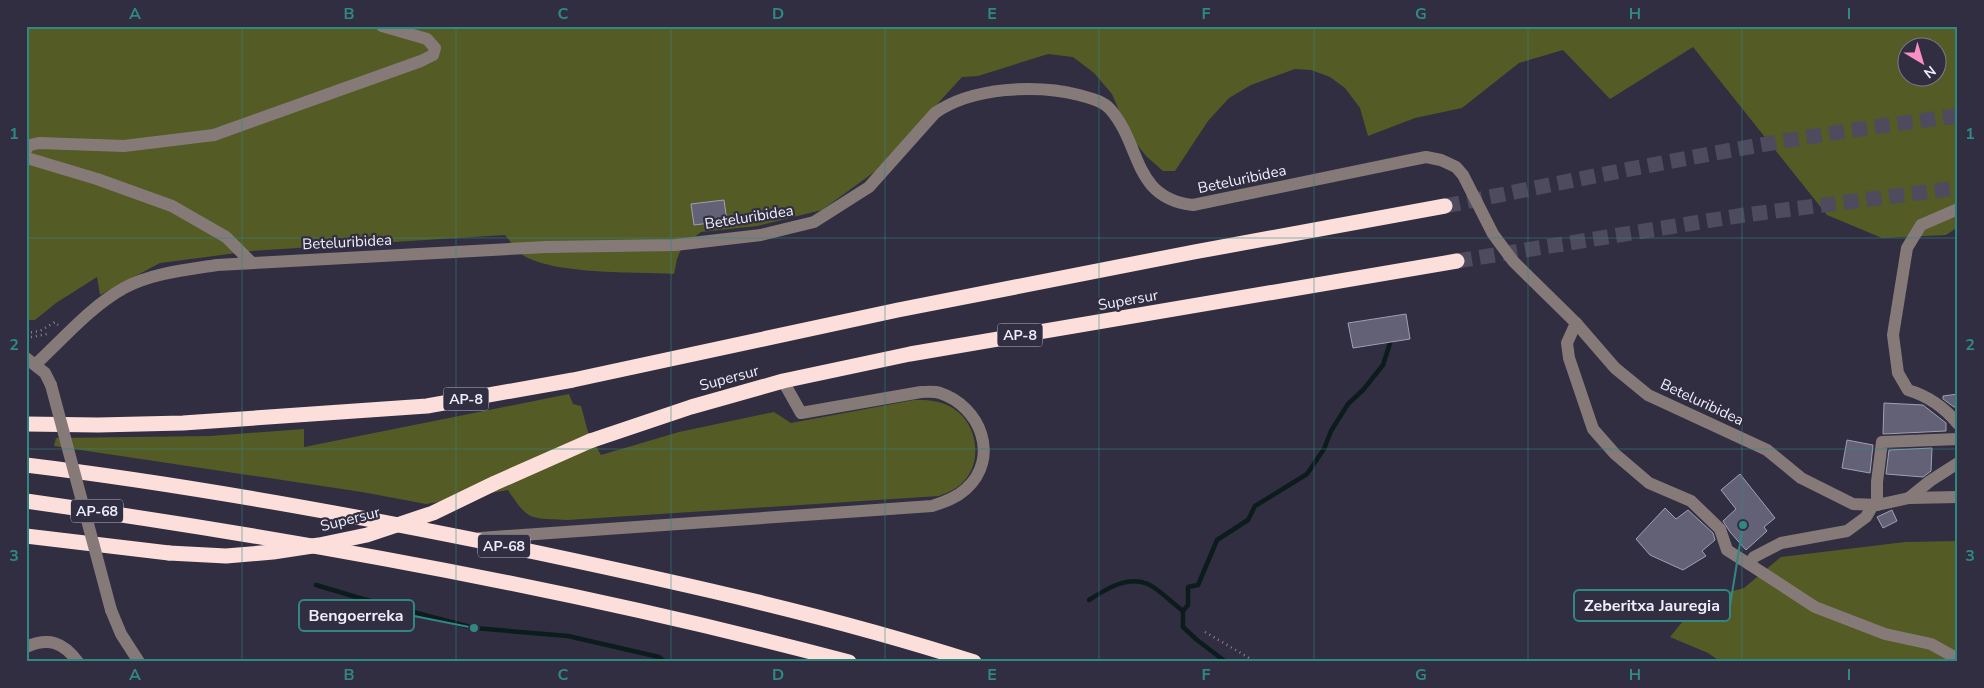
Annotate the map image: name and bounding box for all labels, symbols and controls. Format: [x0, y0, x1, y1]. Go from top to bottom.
text: A [129, 3, 141, 25]
text: B [343, 3, 355, 25]
text: C [558, 3, 569, 25]
text: D [772, 3, 784, 25]
text: E [987, 3, 997, 25]
text: F [1202, 3, 1211, 25]
text: G [1415, 3, 1427, 25]
text: H [1629, 3, 1641, 25]
text: I [1847, 3, 1851, 25]
north arrow [1896, 38, 1946, 88]
text: N [1920, 61, 1940, 83]
text: 1 [9, 123, 19, 145]
text: 1 [1965, 123, 1975, 145]
street label: Beteluribidea [1196, 160, 1288, 198]
street label: Beteluribidea [703, 200, 795, 234]
street label: Beteluribidea [302, 230, 392, 254]
street label: Supersur [1096, 285, 1160, 315]
road number: AP-8 [998, 324, 1042, 346]
text: 2 [9, 334, 19, 356]
text: 2 [1965, 334, 1975, 356]
street label: Supersur [697, 360, 761, 396]
street label: Beteluribidea [1657, 374, 1747, 430]
road number: AP-8 [444, 388, 488, 410]
road number: AP-68 [71, 500, 123, 522]
street label: Supersur [318, 502, 382, 536]
road number: AP-68 [478, 534, 530, 558]
text: 3 [9, 545, 19, 567]
text: 3 [1965, 545, 1975, 567]
callout: Zeberitxa Jauregia [1574, 590, 1730, 621]
text: Zeberitxa Jauregia [1584, 595, 1720, 617]
callout: Bengoerreka [299, 600, 414, 631]
text: Bengoerreka [309, 605, 403, 627]
text: A [129, 664, 141, 686]
text: B [343, 664, 355, 686]
text: C [558, 664, 569, 686]
text: D [772, 664, 784, 686]
text: E [987, 664, 997, 686]
text: F [1202, 664, 1211, 686]
text: G [1415, 664, 1427, 686]
text: H [1629, 664, 1641, 686]
text: I [1847, 664, 1851, 686]

